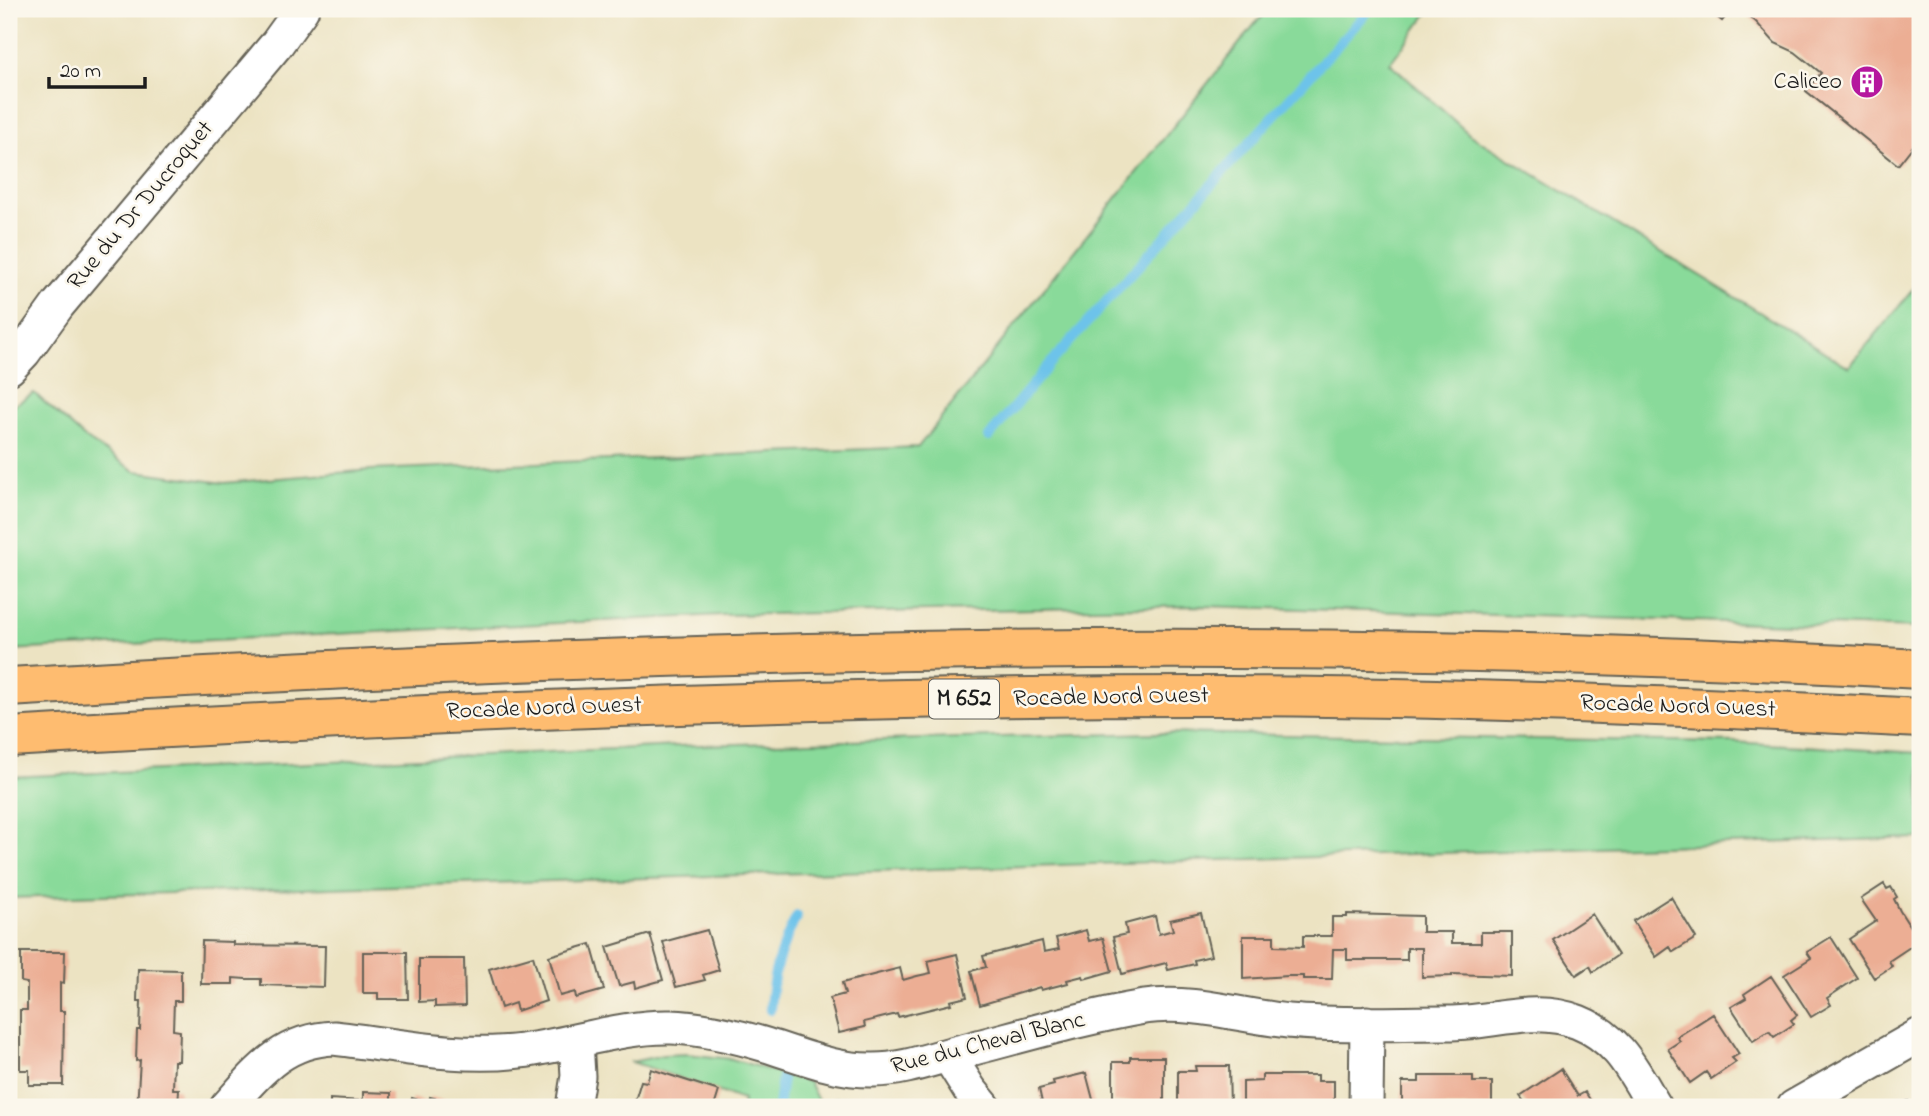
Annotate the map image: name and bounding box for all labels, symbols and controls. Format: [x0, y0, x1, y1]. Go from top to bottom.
scale bar [49, 46, 145, 90]
text: 20 m [60, 57, 101, 87]
building icon: Caliceo [1848, 63, 1886, 101]
place label: Caliceo [1774, 65, 1842, 100]
street label: Rue du Dr Ducroquet [59, 113, 223, 299]
street label: Rocade Nord Ouest [1013, 679, 1209, 717]
road number: M 652 [929, 680, 999, 719]
street label: Rocade Nord Ouest [1580, 686, 1776, 728]
street label: Rocade Nord Ouest [446, 688, 642, 730]
street label: Rue du Cheval Blanc [887, 1003, 1089, 1085]

